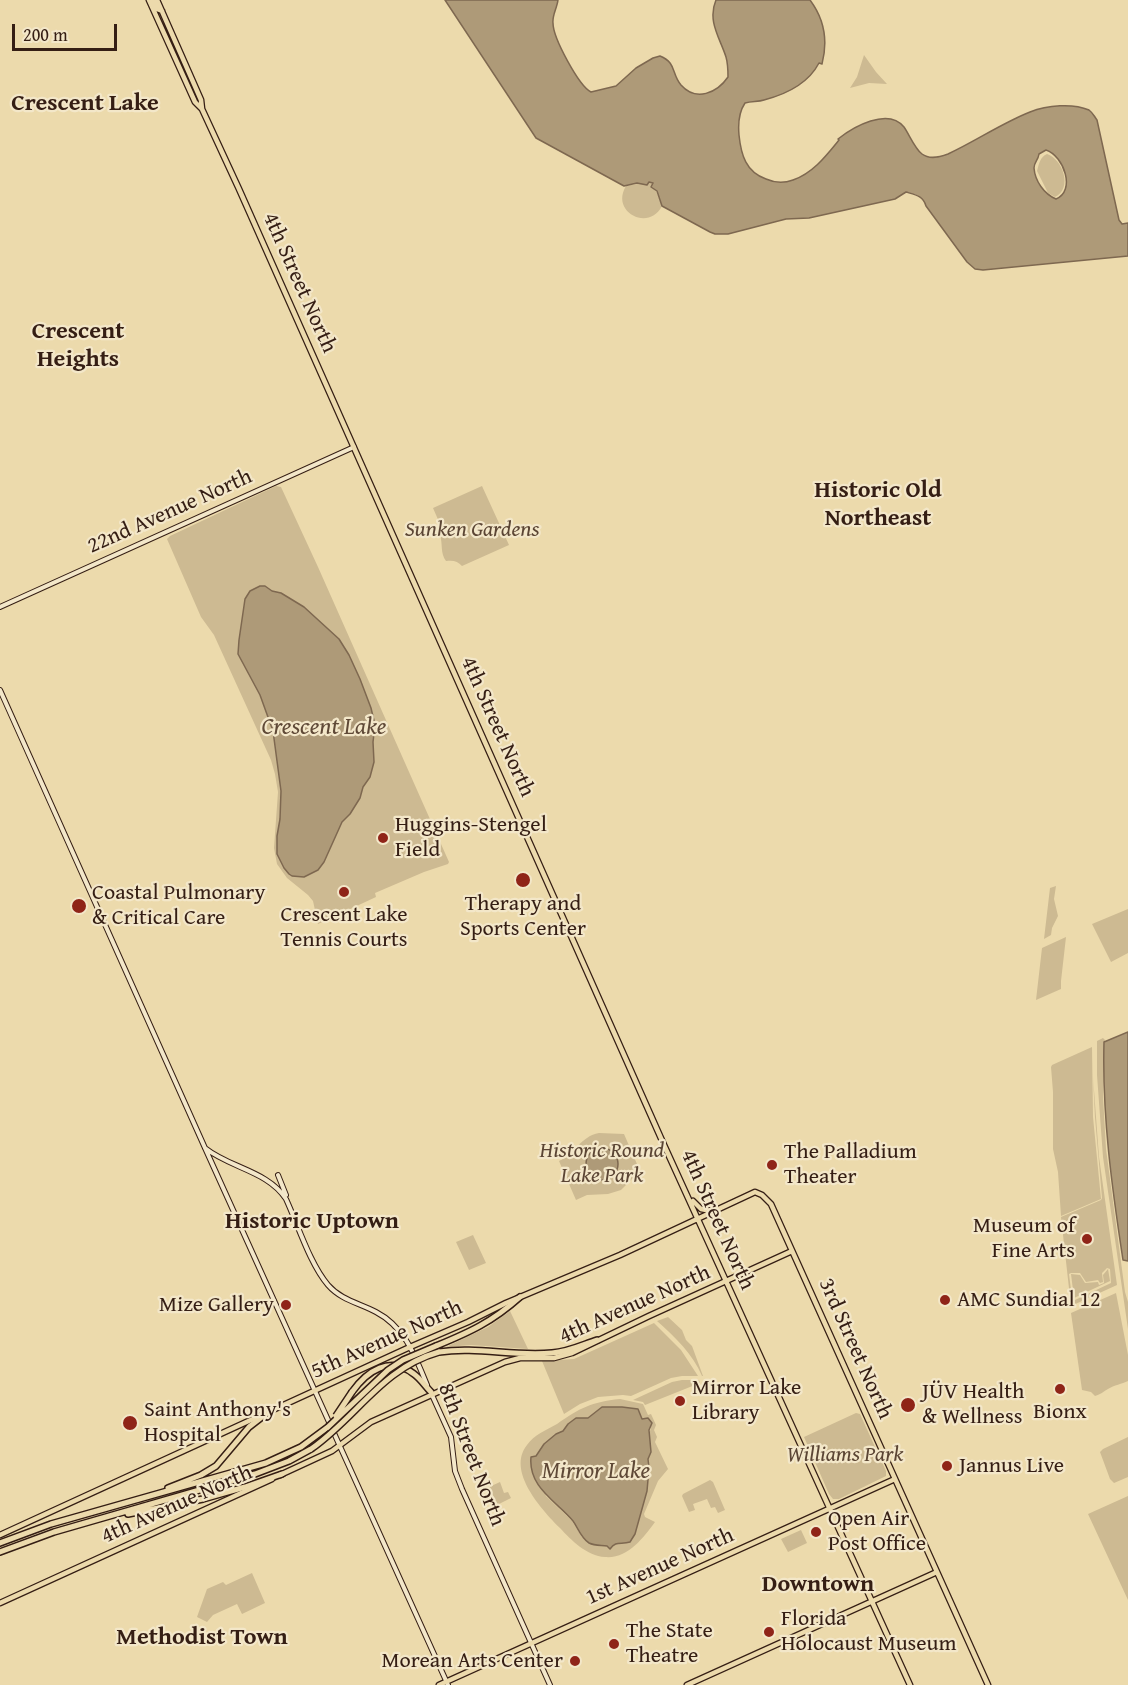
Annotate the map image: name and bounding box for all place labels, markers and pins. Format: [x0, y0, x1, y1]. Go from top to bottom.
place label: Huggins-Stengel Field [395, 812, 547, 864]
marker: Huggins-Stengel Field [376, 831, 390, 845]
marker: Therapy and Sports Center [514, 871, 532, 889]
place label: Coastal Pulmonary & Critical Care [92, 880, 265, 932]
marker: Crescent Lake Tennis Courts [337, 885, 351, 899]
place label: Therapy and Sports Center [460, 891, 586, 942]
marker: Coastal Pulmonary & Critical Care [70, 897, 88, 915]
place label: Crescent Lake Tennis Courts [281, 902, 407, 954]
place label: The Palladium Theater [784, 1139, 917, 1190]
marker: The Palladium Theater [765, 1158, 779, 1172]
place label: Museum of Fine Arts [973, 1213, 1075, 1264]
marker: Museum of Fine Arts [1080, 1232, 1094, 1246]
place label: AMC Sundial 12 [957, 1287, 1101, 1313]
place label: Mize Gallery [159, 1292, 274, 1318]
marker: AMC Sundial 12 [938, 1293, 952, 1307]
marker: Mize Gallery [279, 1298, 293, 1312]
place label: Mirror Lake Library [692, 1375, 801, 1426]
place label: JÜV Health & Wellness [922, 1379, 1024, 1430]
marker: Bionx [1053, 1382, 1067, 1396]
marker: Mirror Lake Library [673, 1394, 687, 1408]
marker: JÜV Health & Wellness [899, 1396, 917, 1414]
place label: Saint Anthony's Hospital [144, 1397, 291, 1448]
place label: Bionx [1033, 1399, 1087, 1425]
marker: Saint Anthony's Hospital [121, 1414, 139, 1432]
place label: Jannus Live [959, 1453, 1064, 1479]
marker: Jannus Live [940, 1459, 954, 1473]
place label: Open Air Post Office [828, 1506, 926, 1558]
marker: Open Air Post Office [809, 1525, 823, 1539]
place label: Florida Holocaust Museum [781, 1606, 956, 1658]
place label: The State Theatre [626, 1618, 713, 1670]
marker: Florida Holocaust Museum [762, 1625, 776, 1639]
marker: The State Theatre [607, 1637, 621, 1651]
place label: Morean Arts Center [382, 1648, 563, 1674]
marker: Morean Arts Center [568, 1654, 582, 1668]

